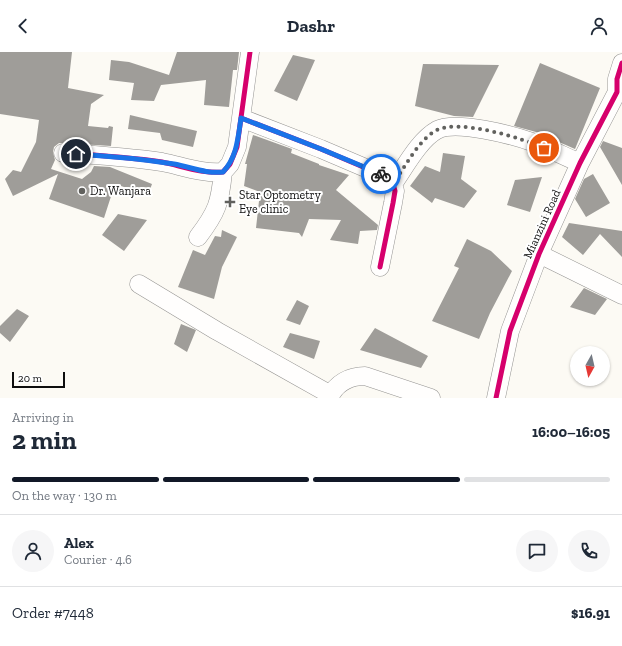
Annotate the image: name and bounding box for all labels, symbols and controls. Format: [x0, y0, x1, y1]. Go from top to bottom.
icon: back [12, 15, 34, 37]
text: Dashr [287, 15, 335, 37]
icon: person [588, 15, 610, 37]
pin [527, 131, 561, 165]
pin [59, 137, 93, 171]
icon: bag [533, 137, 555, 159]
icon: home [65, 143, 87, 165]
courier [361, 154, 401, 194]
icon: bike [370, 163, 392, 185]
place label: Dr. Wanjara [90, 184, 151, 199]
marker: Dr. Wanjara [77, 186, 87, 196]
street label: Mianzini Road [520, 187, 564, 261]
place label: Star Optometry Eye clinic [239, 188, 322, 216]
marker: Star Optometry Eye clinic [224, 196, 236, 208]
north arrow [570, 346, 610, 386]
map controls [570, 346, 610, 386]
scale bar [12, 370, 65, 389]
text: 20 m [18, 372, 42, 385]
text: Arriving in [12, 410, 74, 425]
text: 16:00–16:05 [532, 423, 610, 441]
text: 2 min [12, 424, 77, 456]
text: On the way · 130 m [12, 488, 117, 503]
button: person [12, 530, 54, 572]
button: chat [516, 530, 558, 572]
button: phone [568, 530, 610, 572]
text: Alex [64, 534, 94, 552]
text: Courier · 4.6 [64, 552, 132, 567]
text: Order #7448 [12, 604, 94, 622]
text: $16.91 [571, 604, 610, 622]

